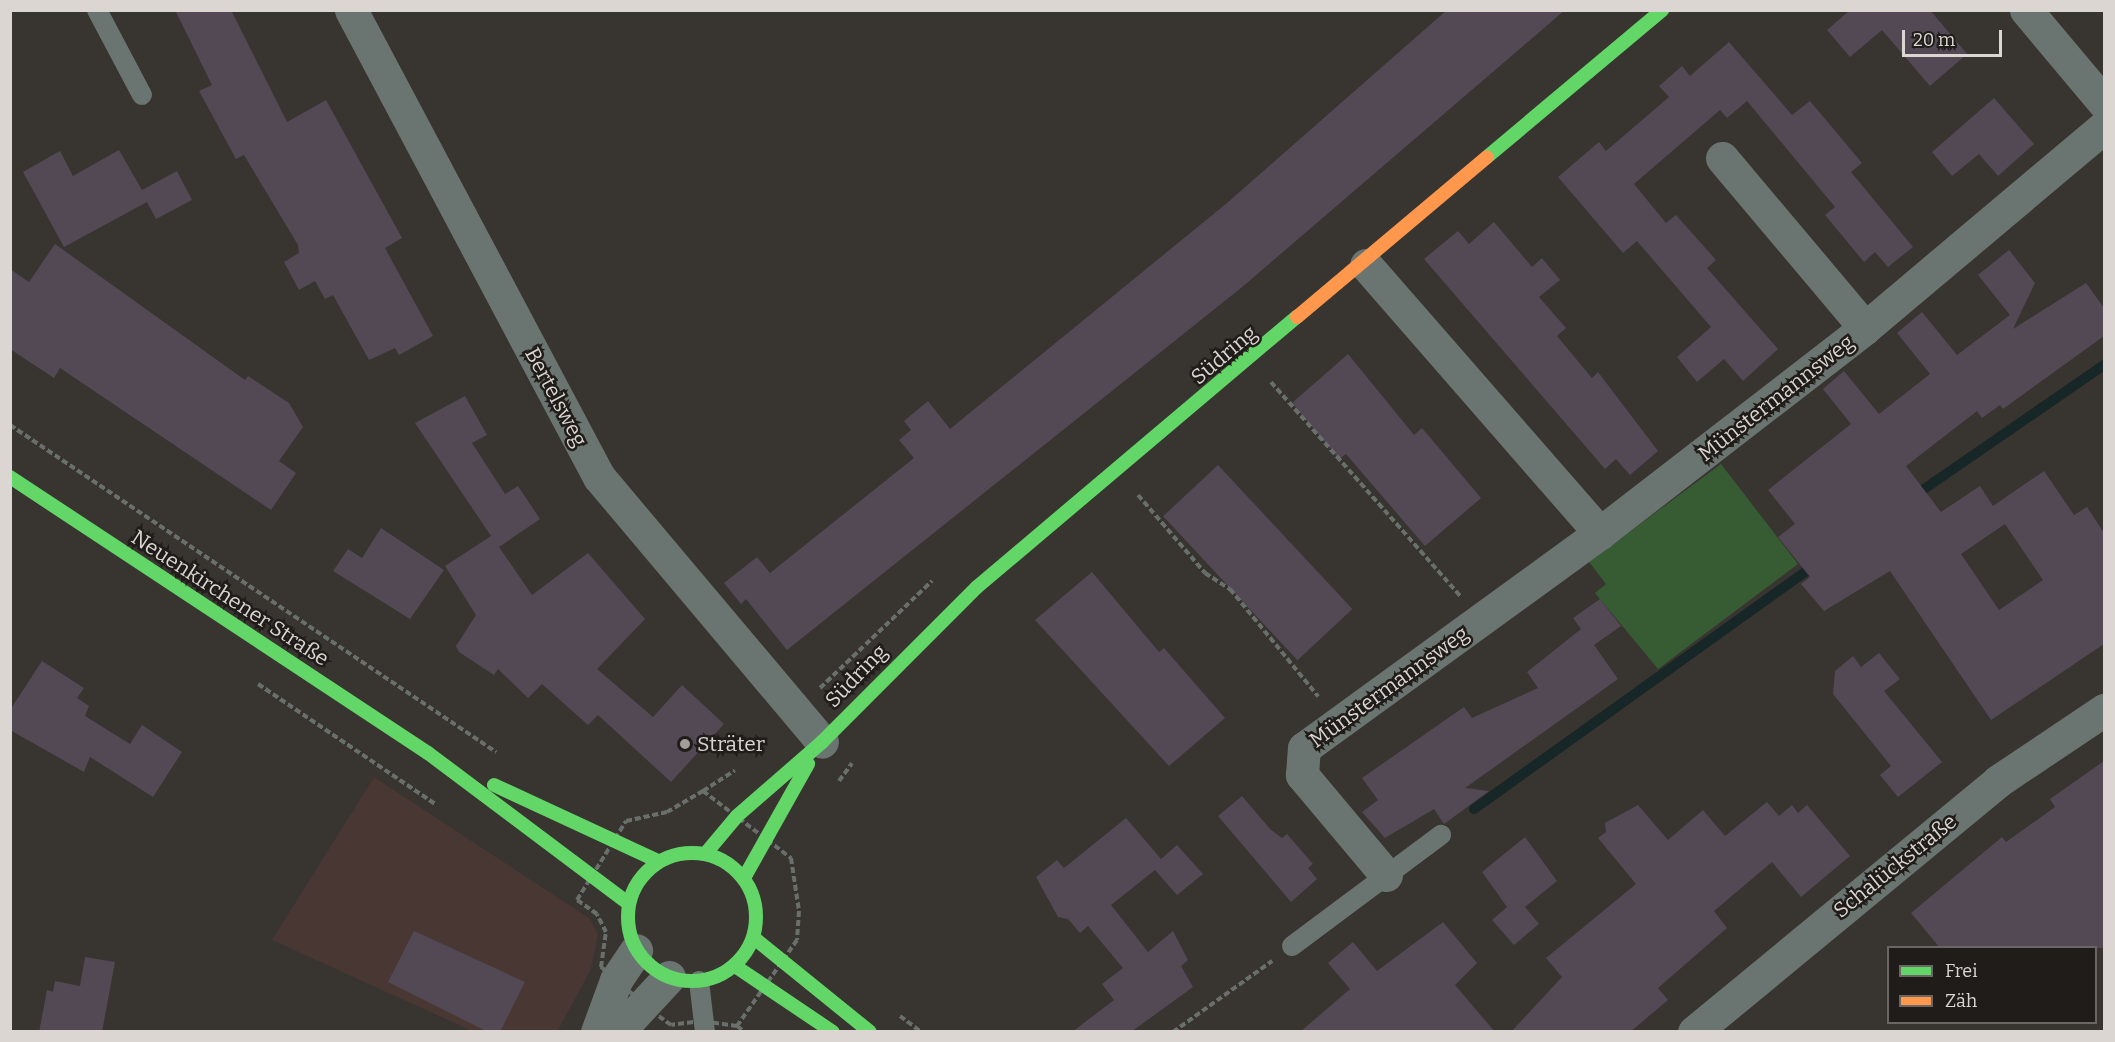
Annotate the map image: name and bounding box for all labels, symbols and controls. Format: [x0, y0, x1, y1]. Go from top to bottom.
scale bar [1905, 18, 2006, 56]
text: 20 m [1913, 29, 1955, 51]
street label: Südring [1186, 320, 1262, 390]
street label: Münstermannsweg [1693, 329, 1859, 467]
street label: Bertelsweg [519, 343, 593, 451]
street label: Neuenkirchener Straße [127, 525, 333, 671]
street label: Münstermannsweg [1305, 621, 1473, 753]
street label: Südring [820, 639, 892, 713]
place label: Sträter [697, 731, 765, 757]
marker: Sträter [678, 737, 692, 751]
street label: Schalückstraße [1829, 809, 1961, 923]
legend [1887, 946, 2097, 1024]
text: Frei [1945, 960, 1978, 982]
text: Zäh [1945, 990, 1977, 1012]

